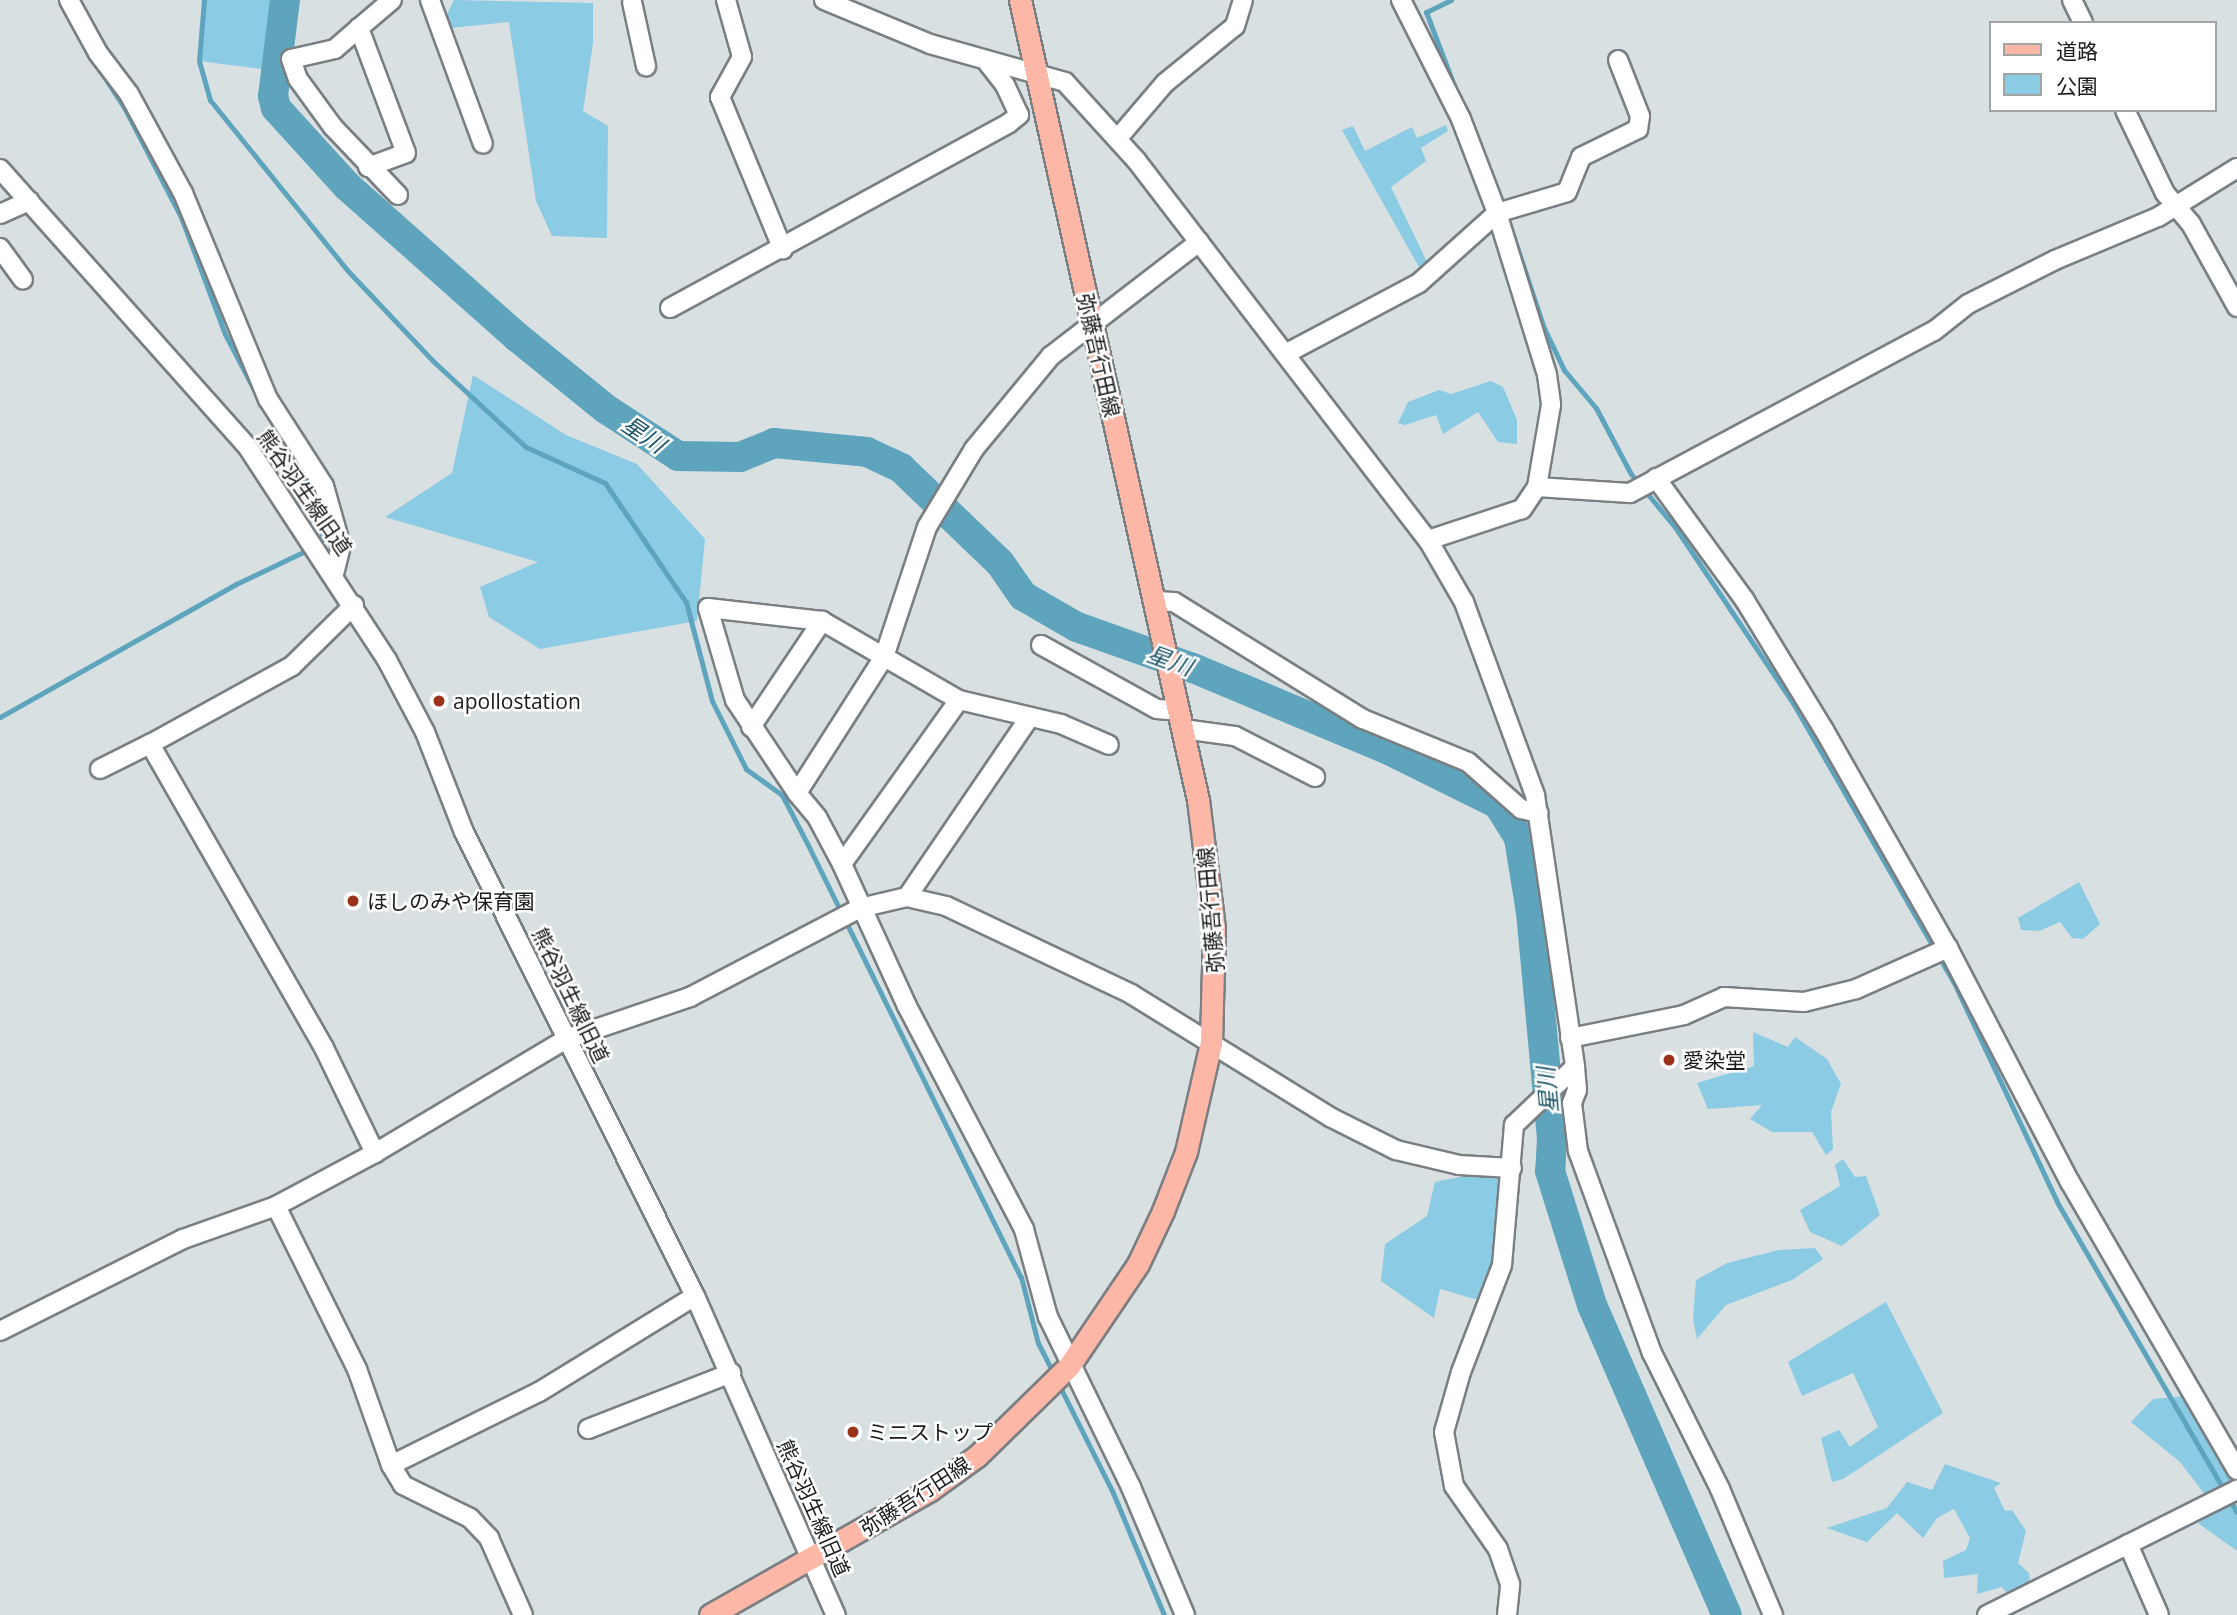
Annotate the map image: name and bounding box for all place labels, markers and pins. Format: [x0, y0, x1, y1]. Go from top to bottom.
place label: apollostation [453, 688, 581, 714]
marker: apollostation [431, 693, 447, 709]
place label: ほしのみや保育園 [367, 888, 535, 914]
marker: ほしのみや保育園 [345, 893, 361, 909]
place label: 愛染堂 [1683, 1047, 1746, 1073]
marker: 愛染堂 [1661, 1052, 1677, 1068]
place label: ミニストップ [867, 1419, 993, 1445]
marker: ミニストップ [845, 1424, 861, 1440]

